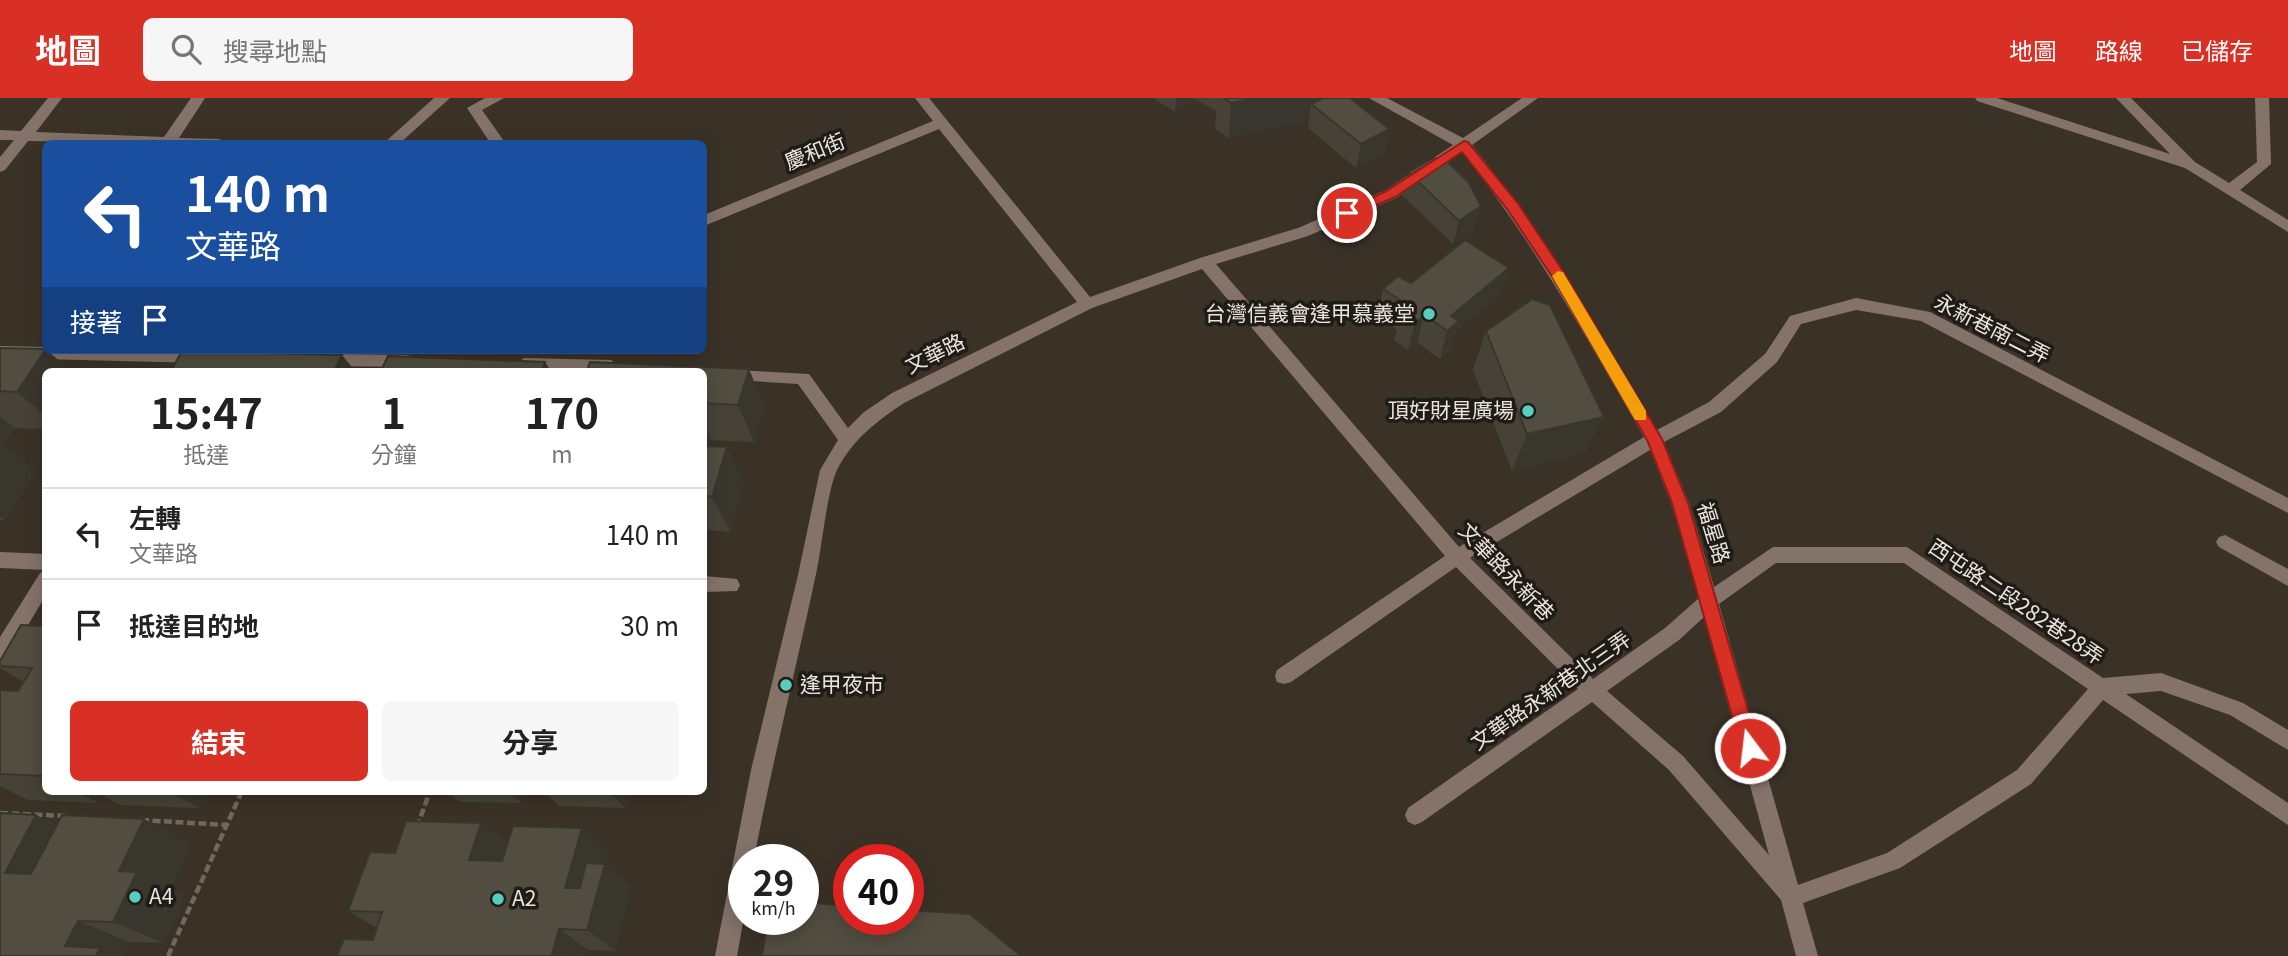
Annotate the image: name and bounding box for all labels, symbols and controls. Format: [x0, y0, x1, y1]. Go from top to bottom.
search box [143, 18, 633, 81]
text: 地圖 [35, 25, 101, 73]
icon: search [167, 30, 205, 68]
text: 搜尋地點 [223, 31, 327, 68]
text: 地圖 [2009, 32, 2057, 67]
text: 路線 [2095, 32, 2143, 67]
text: 已儲存 [2181, 32, 2253, 67]
street label: 慶和街 [779, 124, 849, 176]
text: 140 m [185, 155, 330, 226]
icon: left [70, 168, 161, 259]
pin [1317, 183, 1377, 243]
icon: arrive [1328, 194, 1366, 232]
text: 文華路 [185, 221, 281, 267]
street label: 永新巷南二弄 [1930, 285, 2056, 369]
place label: 台灣信義會逢甲慕義堂 [1205, 297, 1415, 327]
icon: arrive [136, 301, 174, 339]
text: 接著 [70, 302, 122, 339]
marker: 台灣信義會逢甲慕義堂 [1421, 306, 1437, 322]
street label: 文華路 [899, 325, 969, 379]
text: 15:47 [150, 380, 263, 441]
text: 1 [381, 380, 406, 441]
text: 170 [525, 380, 599, 441]
place label: 頂好財星廣場 [1388, 394, 1514, 424]
marker: 頂好財星廣場 [1520, 403, 1536, 419]
text: 抵達 [183, 436, 229, 470]
text: 分鐘 [371, 436, 417, 470]
text: m [551, 436, 573, 470]
text: 左轉 [129, 498, 181, 535]
street label: 福星路 [1691, 498, 1738, 567]
icon: left [70, 515, 108, 553]
text: 140 m [606, 515, 679, 552]
street label: 文華路永新巷 [1453, 515, 1562, 626]
street label: 西屯路二段282巷28弄 [1924, 531, 2111, 670]
text: 文華路 [129, 535, 198, 569]
icon: arrive [70, 606, 108, 644]
text: 抵達目的地 [129, 606, 259, 643]
text: 30 m [620, 606, 679, 643]
street label: 文華路永新巷北三弄 [1464, 623, 1636, 756]
place label: 逢甲夜市 [800, 668, 884, 698]
marker: 逢甲夜市 [778, 677, 794, 693]
button: 結束 [70, 701, 368, 781]
button: 分享 [382, 701, 679, 781]
position arrow [1713, 711, 1787, 785]
speed limit sign: 40 [833, 844, 924, 935]
text: 29 [753, 855, 794, 906]
place label: A4 [149, 880, 173, 910]
place label: A2 [512, 882, 536, 912]
marker: A4 [127, 889, 143, 905]
marker: A2 [490, 891, 506, 907]
text: km/h [751, 894, 796, 920]

